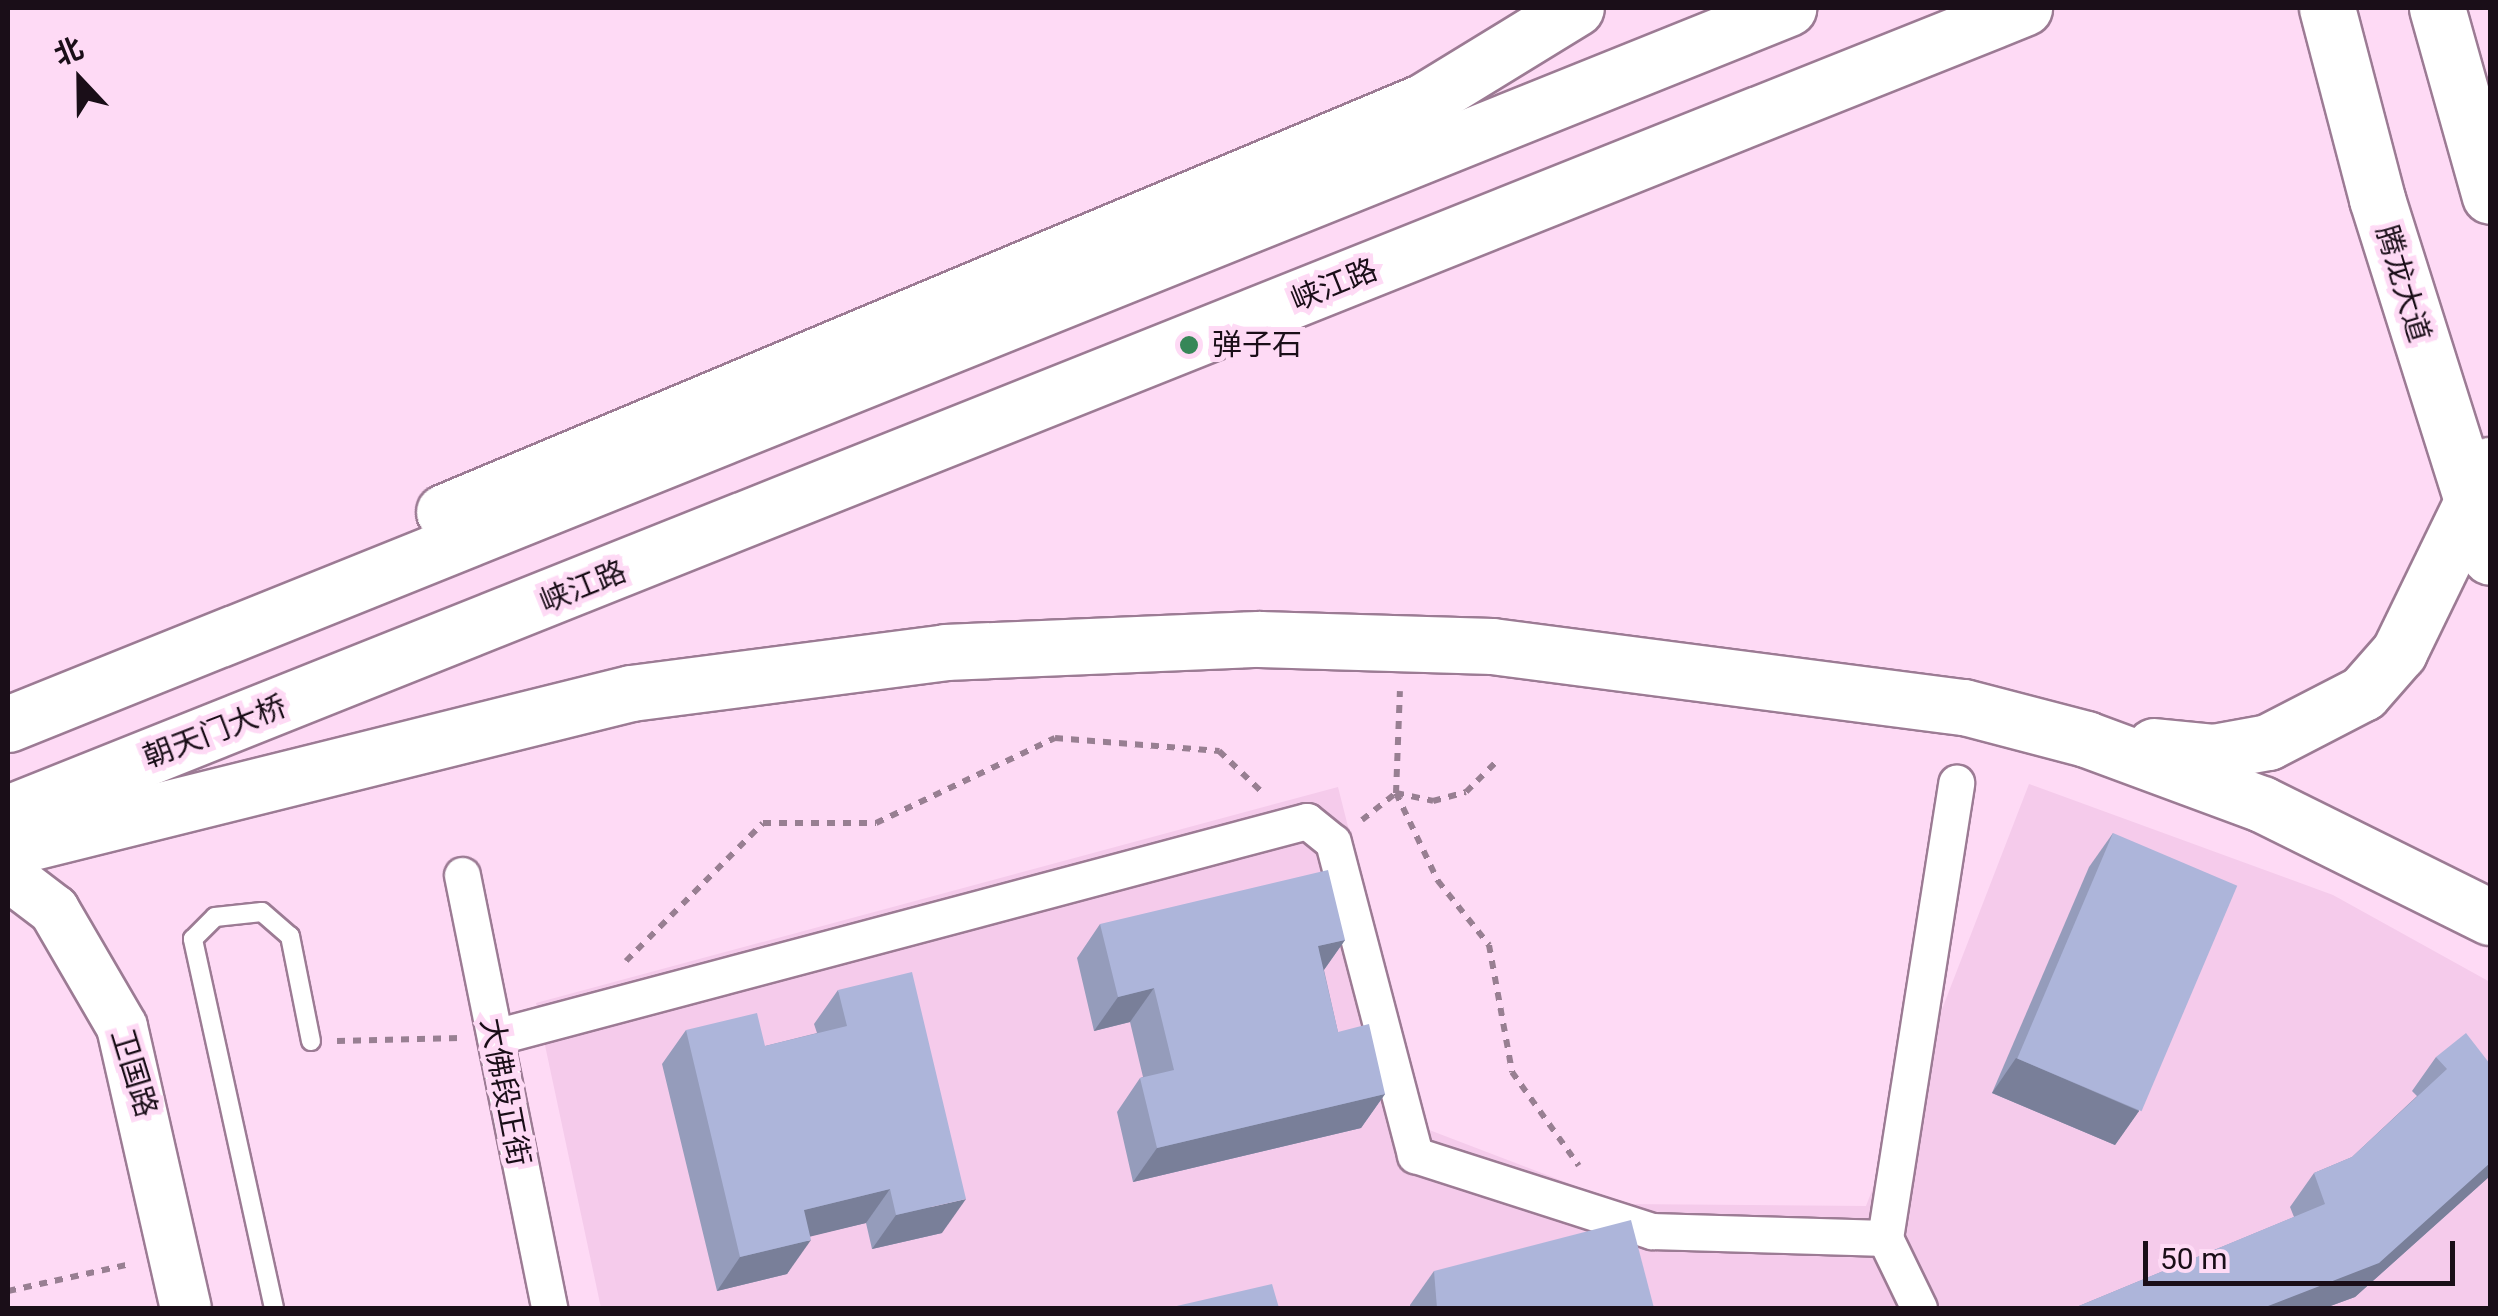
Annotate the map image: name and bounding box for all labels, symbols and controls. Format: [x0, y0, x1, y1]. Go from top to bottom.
north arrow [30, 30, 130, 130]
text: 北 [49, 31, 88, 72]
street label: 腾龙大道 [2368, 221, 2438, 347]
street label: 峡江路 [1286, 251, 1382, 319]
place label: 弹子石 [1212, 327, 1302, 363]
marker: 弹子石 [1176, 332, 1202, 358]
street label: 峡江路 [535, 553, 631, 621]
street label: 朝天门大桥 [139, 688, 291, 776]
street label: 大佛段正街 [473, 1015, 537, 1169]
street label: 卫国路 [104, 1025, 164, 1121]
scale bar [2148, 1221, 2460, 1283]
text: 50 m [2160, 1241, 2227, 1276]

